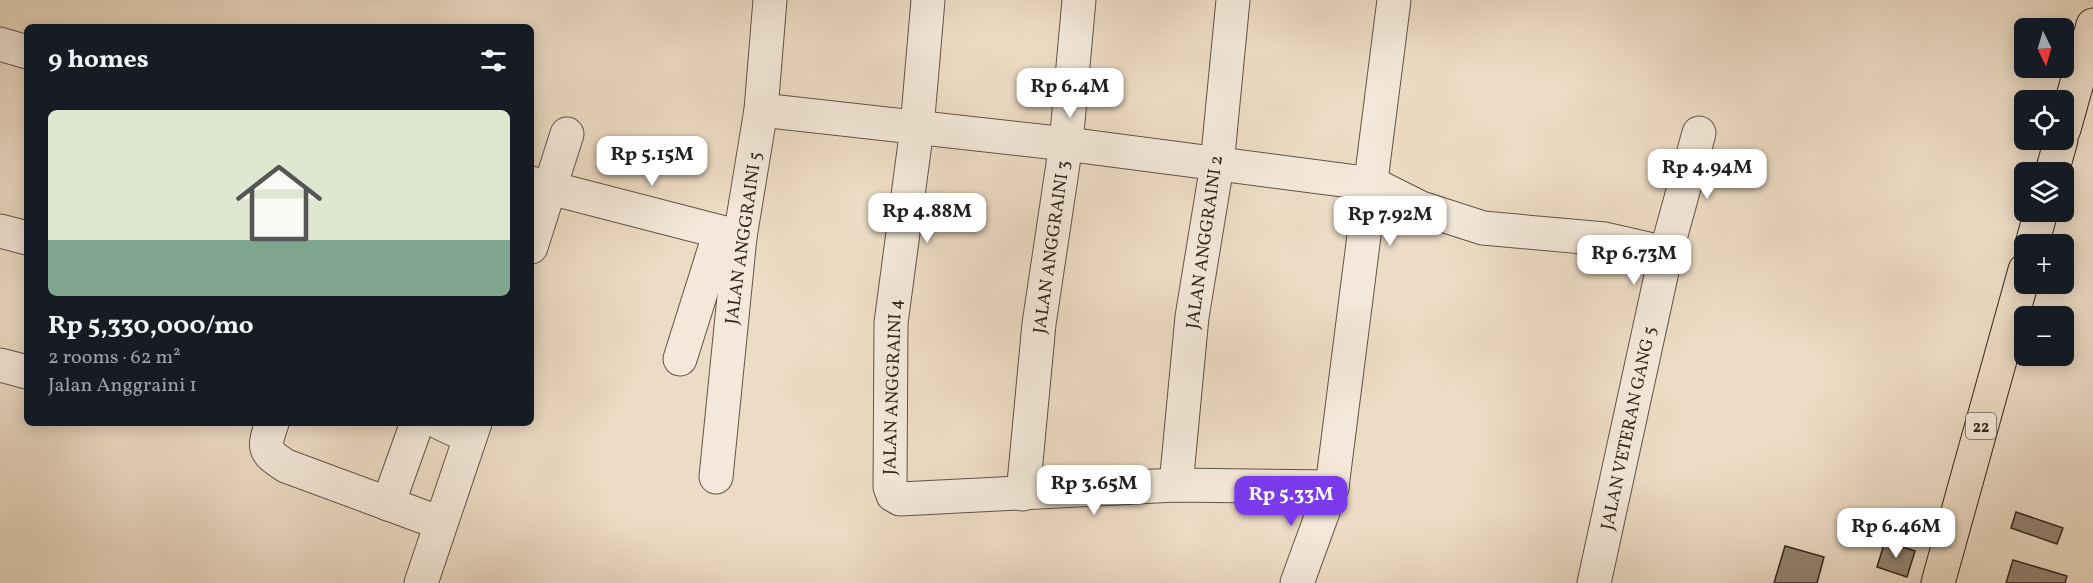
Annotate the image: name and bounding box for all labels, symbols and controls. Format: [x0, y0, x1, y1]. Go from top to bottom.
north arrow [2014, 18, 2074, 78]
map controls [2014, 18, 2074, 366]
text: 9 homes [48, 42, 149, 78]
icon: filters [477, 44, 510, 77]
pin: Rp 6.4M [1015, 68, 1125, 119]
text: Rp 6.4M [1031, 73, 1109, 101]
button: locate [2014, 90, 2074, 150]
pin: Rp 5.15M [590, 136, 714, 187]
text: Rp 5.15M [611, 141, 693, 169]
icon: home [225, 149, 333, 257]
pin: Rp 4.94M [1645, 149, 1769, 200]
street label: JALAN ANGGRAINI 5 [720, 150, 769, 326]
street label: JALAN ANGGRAINI 2 [1181, 154, 1230, 331]
text: Rp 4.94M [1662, 154, 1752, 182]
street label: JALAN ANGGRAINI 3 [1028, 159, 1077, 335]
button: layers [2014, 162, 2074, 222]
pin: Rp 4.88M [865, 193, 989, 244]
pin: Rp 7.92M [1328, 196, 1452, 247]
text: Rp 4.88M [882, 198, 972, 226]
text: Rp 7.92M [1348, 201, 1432, 229]
button: + [2014, 234, 2074, 294]
pin: Rp 6.73M [1572, 235, 1696, 286]
text: Rp 6.73M [1591, 240, 1677, 268]
street label: JALAN ANGGRAINI 4 [878, 299, 909, 475]
button: − [2014, 306, 2074, 366]
text: Rp 5,330,000/mo [48, 308, 254, 344]
street label: JALAN VETERAN GANG 5 [1596, 324, 1663, 532]
text: 2 rooms · 62 m² [48, 344, 181, 372]
text: Jalan Anggraini 1 [48, 372, 197, 400]
road number: 22 [1966, 413, 1996, 439]
pin: Rp 3.65M [1032, 465, 1156, 516]
text: Rp 3.65M [1051, 470, 1137, 498]
pin: Rp 5.33M [1229, 476, 1353, 527]
text: Rp 5.33M [1248, 481, 1334, 509]
pin: Rp 6.46M [1834, 508, 1958, 559]
text: Rp 6.46M [1851, 513, 1941, 541]

